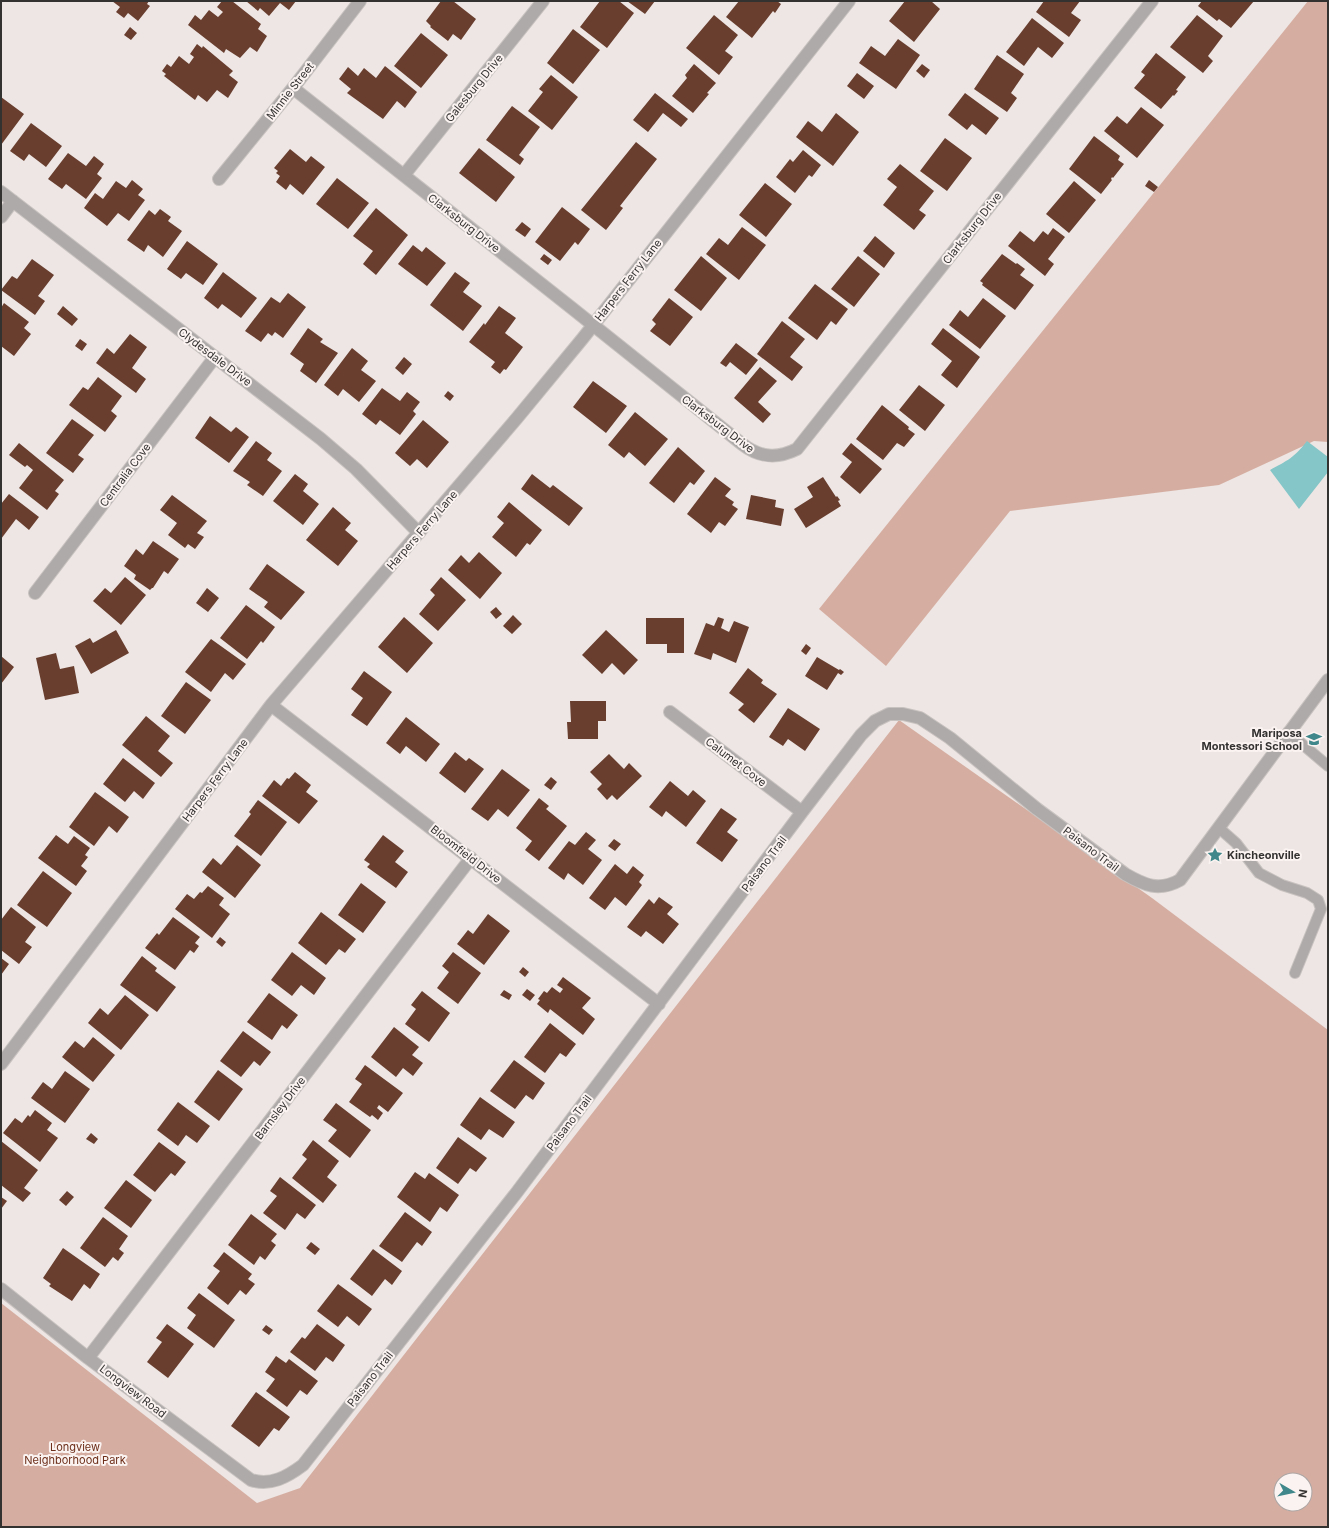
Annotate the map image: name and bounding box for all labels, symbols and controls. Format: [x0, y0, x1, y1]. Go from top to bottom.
street label: Galesburg Drive [442, 51, 506, 125]
street label: Minnie Street [263, 59, 317, 122]
street label: Clarksburg Drive [940, 189, 1004, 267]
street label: Clarksburg Drive [425, 191, 503, 255]
street label: Harpers Ferry Lane [592, 236, 664, 324]
street label: Clydesdale Drive [176, 325, 254, 389]
street label: Clarksburg Drive [679, 392, 757, 456]
street label: Centralia Cove [96, 440, 154, 510]
street label: Harpers Ferry Lane [384, 487, 460, 573]
place label: Mariposa Montessori School [1201, 726, 1302, 753]
school or university icon: Mariposa Montessori School [1305, 730, 1323, 748]
street label: Calumet Cove [703, 734, 769, 790]
street label: Harpers Ferry Lane [179, 736, 251, 824]
street label: Bloomfield Drive [428, 822, 504, 886]
street label: Paisano Trail [1060, 823, 1122, 875]
street label: Paisano Trail [738, 833, 790, 895]
place icon: Kincheonville [1206, 846, 1224, 864]
place label: Kincheonville [1227, 848, 1301, 862]
street label: Barnsley Drive [252, 1074, 308, 1142]
street label: Paisano Trail [543, 1092, 595, 1154]
street label: Paisano Trail [344, 1349, 396, 1409]
street label: Longview Road [97, 1361, 169, 1421]
park label: Longview Neighborhood Park [24, 1440, 126, 1467]
north arrow [1273, 1472, 1313, 1512]
text: N [1295, 1488, 1310, 1499]

